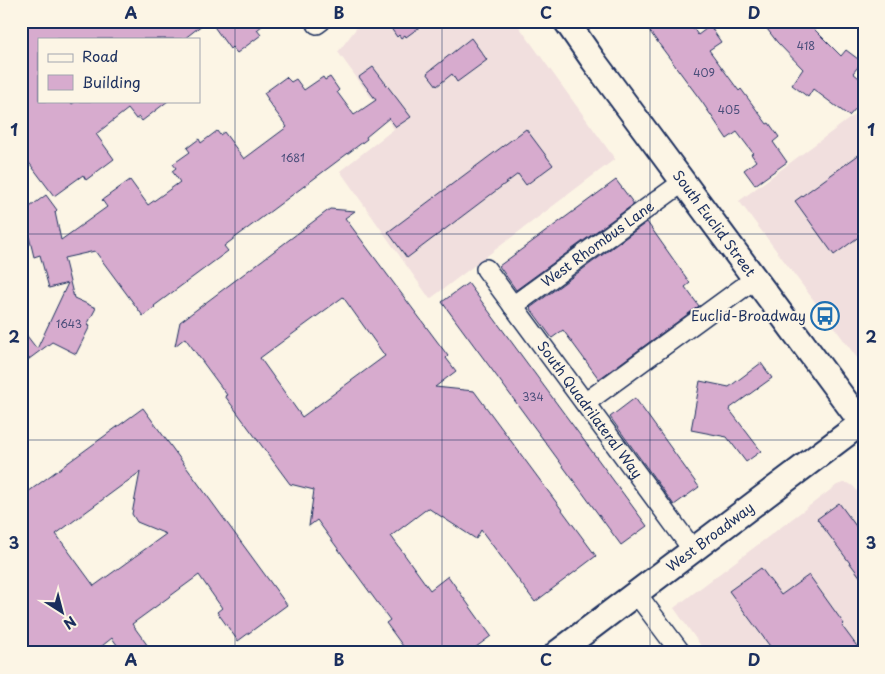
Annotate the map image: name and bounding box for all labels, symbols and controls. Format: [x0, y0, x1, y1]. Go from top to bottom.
text: A [125, 0, 138, 24]
text: B [334, 0, 345, 24]
text: C [540, 0, 552, 24]
text: D [748, 0, 760, 24]
house number: 418 [797, 37, 815, 54]
legend [38, 38, 200, 102]
text: Road [82, 44, 118, 67]
house number: 409 [693, 64, 715, 81]
text: Building [82, 70, 141, 93]
house number: 405 [718, 101, 740, 118]
text: 1 [10, 117, 18, 141]
text: 1 [867, 117, 875, 141]
house number: 1681 [281, 149, 305, 166]
street label: South Euclid Street [668, 166, 761, 281]
street label: West Rhombus Lane [537, 195, 659, 292]
bus stop icon: Euclid-Broadway [810, 301, 840, 331]
place label: Euclid-Broadway [691, 305, 806, 326]
house number: 1643 [56, 315, 82, 332]
text: 2 [8, 324, 20, 348]
text: 2 [865, 324, 877, 348]
street label: South Quadrilateral Way [533, 337, 648, 483]
house number: 334 [522, 388, 544, 405]
street label: West Broadway [662, 497, 758, 577]
text: 3 [9, 530, 19, 554]
text: 3 [866, 530, 876, 554]
north arrow [38, 586, 88, 636]
text: N [59, 611, 81, 635]
text: A [125, 647, 138, 671]
text: B [334, 647, 345, 671]
text: C [540, 647, 552, 671]
text: D [748, 647, 760, 671]

